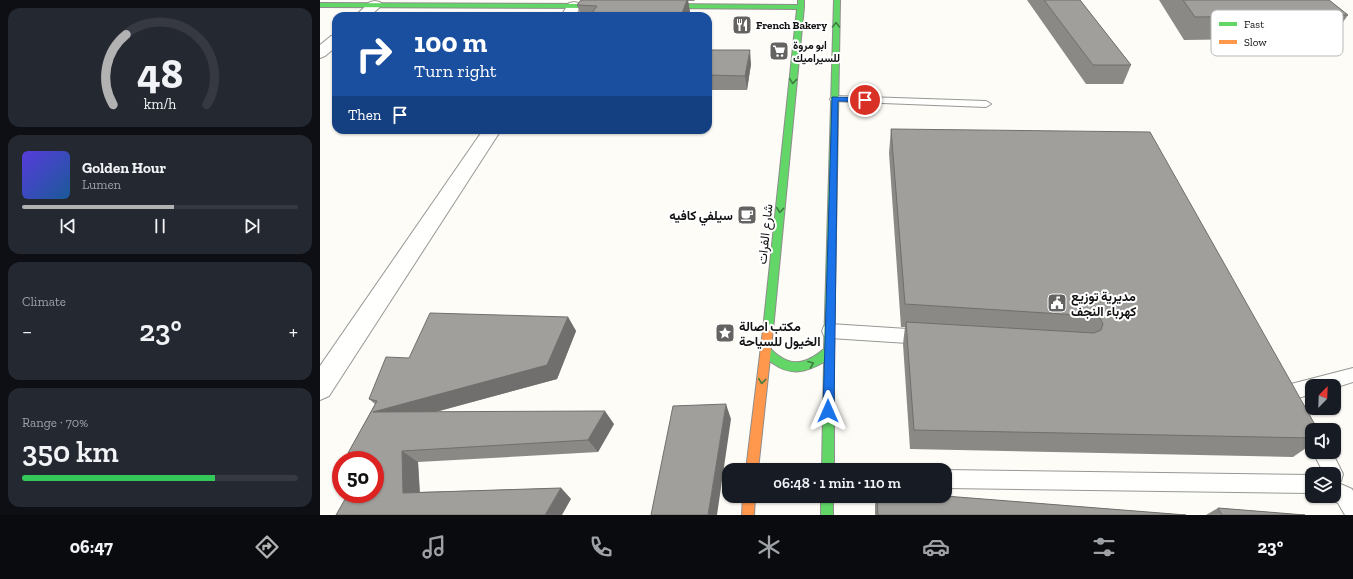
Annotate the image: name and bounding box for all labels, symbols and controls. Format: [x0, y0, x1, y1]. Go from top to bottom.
legend [1211, 10, 1343, 56]
restaurant icon: French Bakery [731, 14, 753, 36]
text: Fast [1244, 18, 1265, 31]
place label: French Bakery [756, 19, 827, 32]
one-way arrow [832, 22, 840, 28]
text: 100 m [414, 26, 487, 59]
icon: right [348, 28, 400, 80]
text: Slow [1244, 36, 1267, 49]
place label: ابو مروة للسيراميك [793, 39, 840, 65]
supermarket icon: ابو مروة للسيراميك [768, 40, 790, 62]
text: 48 [137, 49, 183, 99]
text: Turn right [414, 60, 496, 82]
one-way arrow [789, 78, 798, 84]
pin [848, 83, 882, 117]
icon: arrive [854, 89, 876, 111]
text: km/h [144, 96, 176, 113]
icon: arrive [389, 104, 411, 126]
text: Then [348, 106, 381, 124]
text: Golden Hour [82, 159, 166, 177]
text: Lumen [82, 177, 121, 192]
street label: شارع الفرات [754, 203, 778, 265]
cafe icon: سيلفي كافيه [736, 204, 758, 226]
one-way arrow [776, 207, 785, 213]
place label: سيلفي كافيه [669, 208, 733, 226]
icon: previous [57, 215, 79, 237]
icon: pause [149, 215, 171, 237]
icon: next [241, 215, 263, 237]
place label: مديرية توزيع كهرباء النجف [1071, 289, 1137, 320]
public building icon: مديرية توزيع كهرباء النجف [1046, 292, 1068, 314]
text: Climate [22, 294, 66, 309]
text: 23° [139, 313, 182, 349]
text: − [22, 318, 32, 345]
text: + [289, 318, 298, 345]
place label: مكتب اصالة الخيول للسياحة [739, 319, 821, 350]
place icon: مكتب اصالة الخيول للسياحة [714, 322, 736, 344]
one-way arrow [807, 361, 814, 369]
one-way arrow [758, 378, 767, 384]
north arrow [1305, 379, 1341, 415]
map controls [1305, 379, 1341, 503]
position arrow [807, 390, 849, 432]
text: Range · 70% [22, 415, 88, 430]
button: sound [1305, 423, 1341, 459]
text: 350 km [22, 434, 119, 470]
speed limit sign: 50 [332, 451, 384, 503]
button: layers [1305, 467, 1341, 503]
text: 06:48 · 1 min · 110 m [773, 474, 901, 492]
icon: directions [253, 533, 281, 561]
icon: music [420, 533, 448, 561]
icon: phone [587, 533, 615, 561]
icon: climate [755, 533, 783, 561]
icon: car [922, 533, 950, 561]
icon: filters [1090, 533, 1118, 561]
text: 06:47 [70, 536, 113, 558]
text: 23° [1257, 536, 1283, 558]

